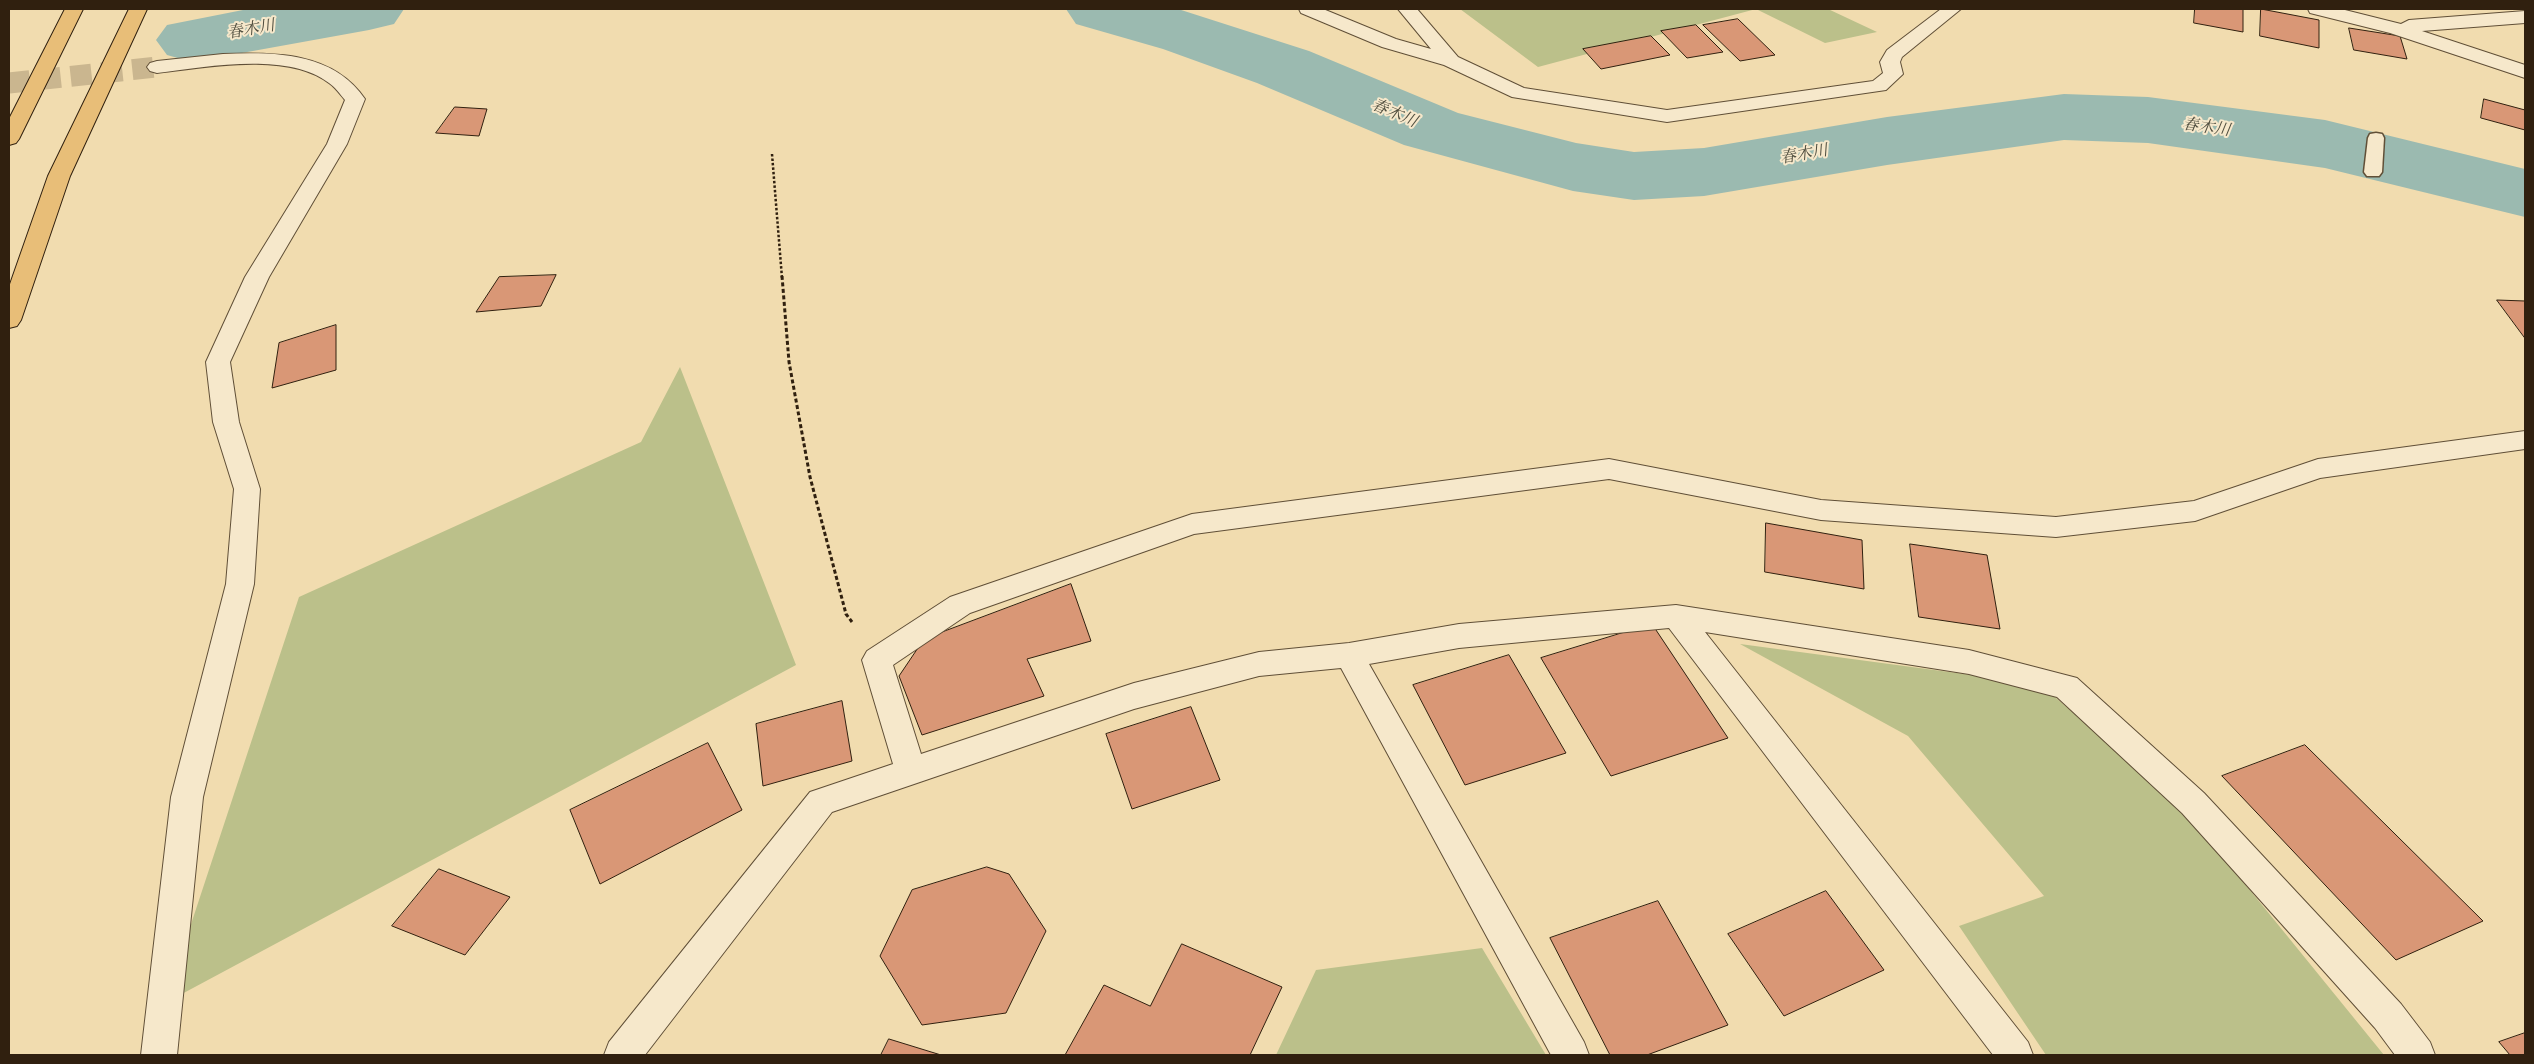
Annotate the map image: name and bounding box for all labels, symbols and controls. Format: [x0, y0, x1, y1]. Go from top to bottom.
water label: 春木川 [226, 16, 276, 44]
water label: 春木川 [1368, 96, 1420, 132]
water label: 春木川 [2181, 115, 2231, 141]
water label: 春木川 [1779, 141, 1829, 169]

